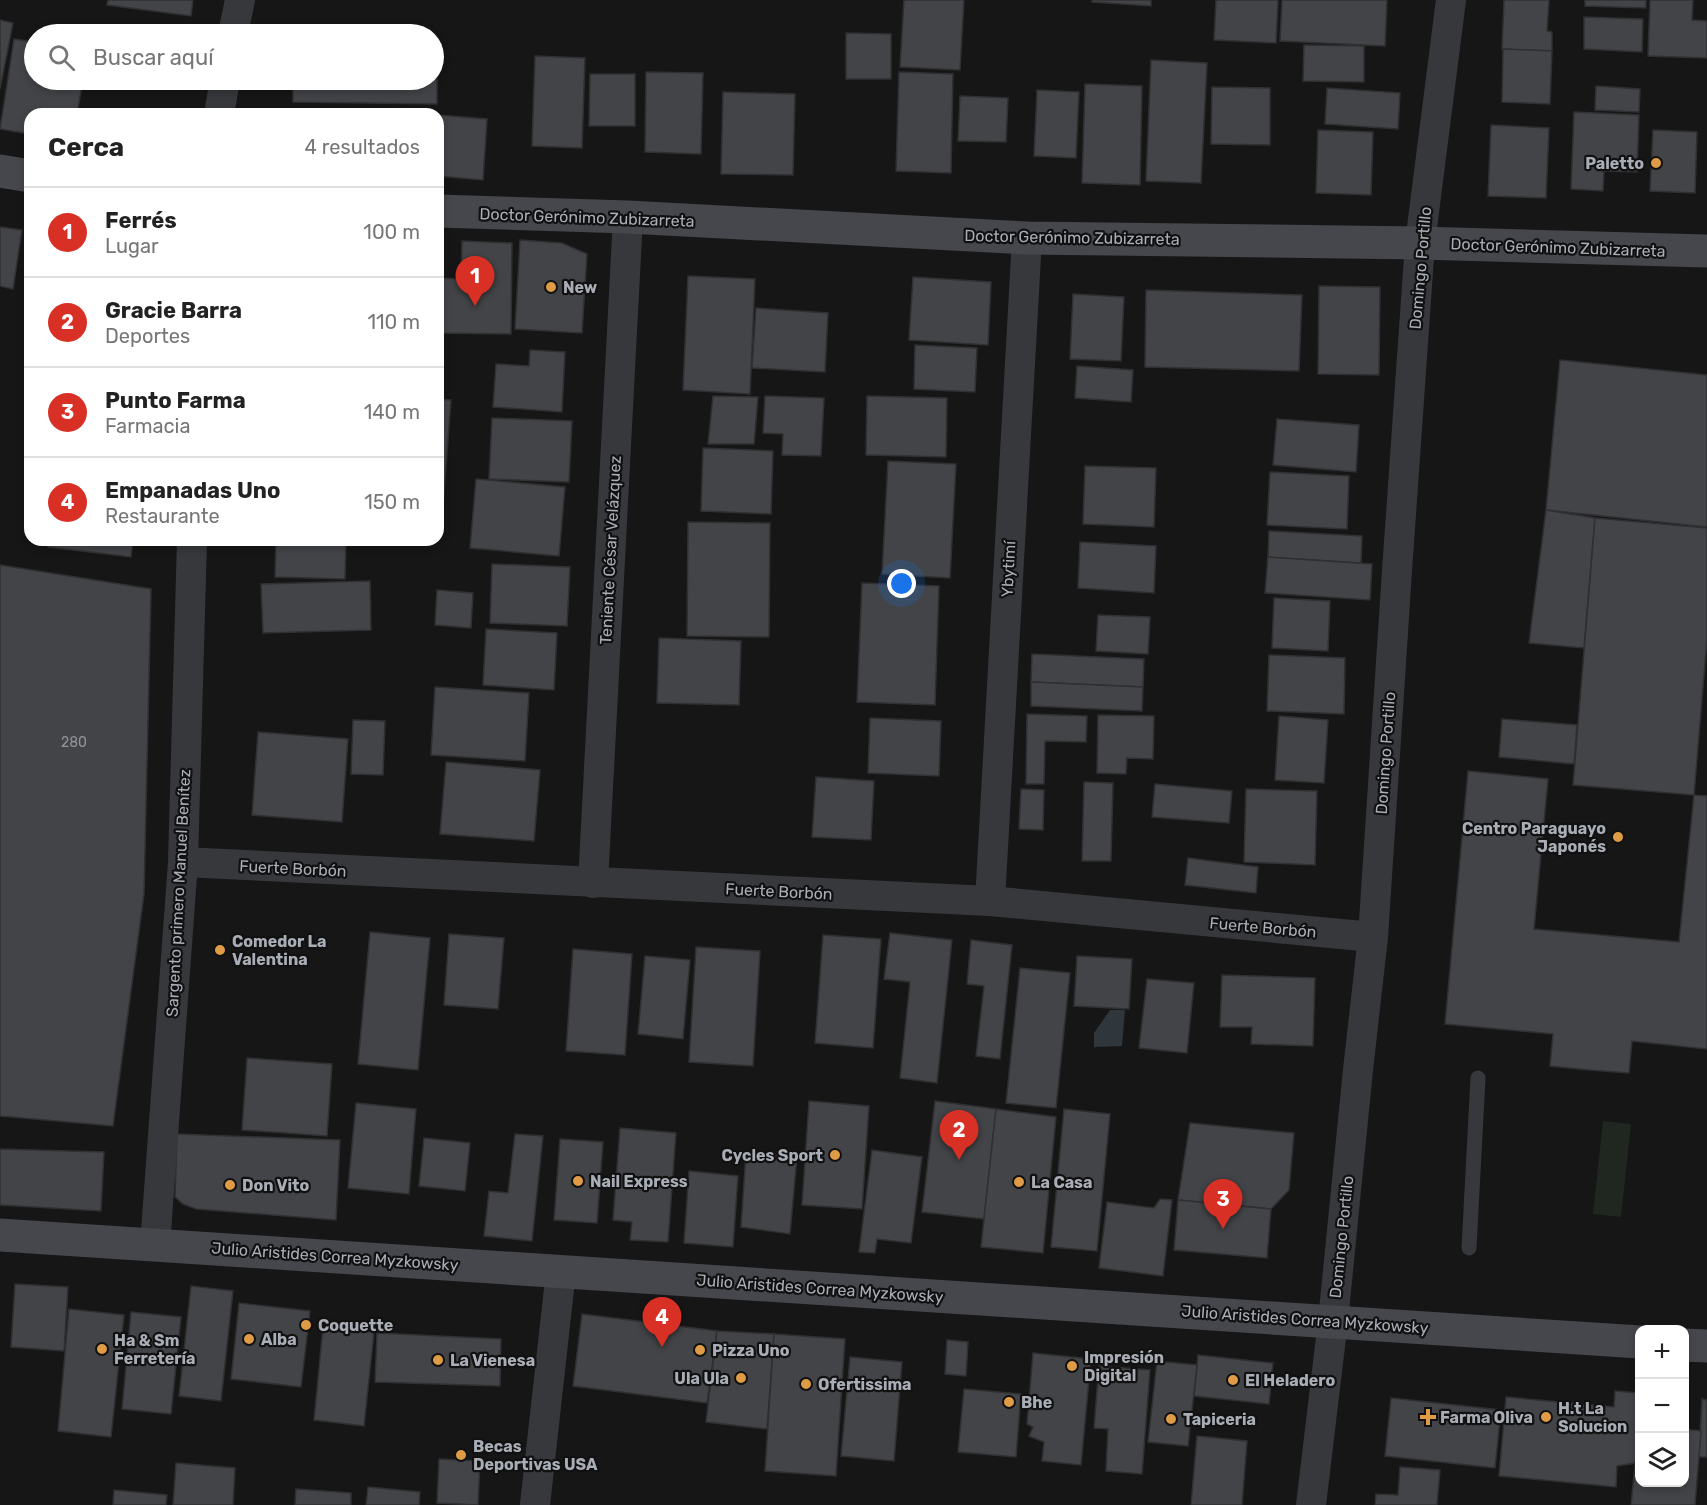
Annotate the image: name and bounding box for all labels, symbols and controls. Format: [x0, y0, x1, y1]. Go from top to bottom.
search box [24, 24, 444, 90]
icon: search [45, 41, 78, 74]
text: Buscar aquí [93, 44, 214, 71]
text: Cerca [48, 132, 124, 163]
text: 4 resultados [305, 135, 420, 159]
place label: Paletto [1585, 154, 1644, 173]
marker: Paletto [1649, 156, 1663, 170]
street label: Doctor Gerónimo Zubizarreta [479, 204, 695, 231]
street label: Domingo Portillo [1406, 206, 1435, 330]
text: Ferrés [105, 207, 177, 234]
text: 1 [63, 220, 72, 244]
text: 100 m [363, 220, 420, 244]
street label: Doctor Gerónimo Zubizarreta [964, 226, 1180, 249]
text: Lugar [105, 234, 159, 258]
street label: Doctor Gerónimo Zubizarreta [1450, 234, 1666, 261]
pin: 1 [456, 256, 494, 306]
place label: New [563, 278, 598, 297]
marker: New [544, 280, 558, 294]
text: Gracie Barra [105, 297, 242, 324]
text: 2 [61, 310, 74, 334]
text: 110 m [368, 310, 420, 334]
text: Deportes [105, 324, 190, 348]
text: Punto Farma [105, 387, 246, 414]
text: 3 [61, 400, 74, 424]
text: 140 m [364, 400, 420, 424]
text: Farmacia [105, 414, 191, 438]
street label: Teniente César Velázquez [596, 455, 625, 645]
text: Empanadas Uno [105, 477, 280, 504]
text: 4 [61, 490, 74, 514]
text: 150 m [364, 490, 420, 514]
text: Restaurante [105, 504, 220, 528]
street label: Ybytimí [998, 539, 1020, 598]
your location [887, 569, 916, 598]
street label: Domingo Portillo [1372, 691, 1399, 815]
house number: 280 [61, 734, 87, 751]
street label: Sargento primero Manuel Benítez [163, 769, 194, 1017]
place label: Centro Paraguayo Japonés [1462, 819, 1606, 856]
marker: Centro Paraguayo Japonés [1611, 830, 1625, 844]
street label: Fuerte Borbón [239, 856, 347, 881]
street label: Fuerte Borbón [725, 879, 833, 904]
street label: Fuerte Borbón [1209, 913, 1317, 942]
place label: Comedor La Valentina [232, 932, 326, 969]
marker: Comedor La Valentina [213, 943, 227, 957]
pin: 2 [940, 1110, 978, 1160]
place label: Cycles Sport [722, 1146, 824, 1165]
marker: Cycles Sport [828, 1148, 842, 1162]
place label: Nail Express [590, 1172, 688, 1191]
place label: La Casa [1031, 1173, 1092, 1192]
marker: Nail Express [571, 1174, 585, 1188]
marker: La Casa [1012, 1175, 1026, 1189]
street label: Domingo Portillo [1326, 1175, 1357, 1299]
place label: Don Vito [242, 1176, 309, 1195]
marker: Don Vito [223, 1178, 237, 1192]
pin: 3 [1204, 1180, 1242, 1229]
street label: Julio Aristides Correa Myzkowsky [211, 1238, 459, 1275]
street label: Julio Aristides Correa Myzkowsky [696, 1270, 944, 1307]
pin: 4 [642, 1298, 682, 1347]
street label: Julio Aristides Correa Myzkowsky [1181, 1301, 1429, 1338]
place label: Coquette [318, 1316, 393, 1335]
marker: Coquette [299, 1318, 313, 1332]
map controls [1635, 1325, 1689, 1487]
button: + [1635, 1325, 1689, 1379]
place label: Alba [261, 1330, 297, 1349]
place label: Ha & Sm Ferretería [114, 1331, 195, 1368]
marker: Alba [242, 1332, 256, 1346]
place label: Pizza Uno [712, 1341, 790, 1360]
marker: Ha & Sm Ferretería [95, 1342, 109, 1356]
marker: Pizza Uno [693, 1343, 707, 1357]
place label: Impresión Digital [1084, 1348, 1164, 1385]
place label: La Vienesa [450, 1351, 535, 1370]
marker: La Vienesa [431, 1353, 445, 1367]
marker: Impresión Digital [1065, 1359, 1079, 1373]
place label: Ula Ula [674, 1369, 729, 1388]
marker: Ula Ula [734, 1371, 748, 1385]
place label: El Heladero [1245, 1371, 1335, 1390]
marker: El Heladero [1226, 1373, 1240, 1387]
place label: Ofertissima [818, 1375, 912, 1394]
marker: Ofertissima [799, 1377, 813, 1391]
button: − [1635, 1379, 1689, 1433]
place label: Bhe [1021, 1393, 1052, 1412]
marker: Bhe [1002, 1395, 1016, 1409]
place label: H.t La Solucion [1558, 1399, 1627, 1436]
place label: Farma Oliva [1440, 1408, 1533, 1427]
place label: Tapiceria [1183, 1410, 1256, 1429]
marker: Farma Oliva [1421, 1410, 1435, 1424]
marker: H.t La Solucion [1539, 1410, 1553, 1424]
marker: Tapiceria [1164, 1412, 1178, 1426]
button: layers [1635, 1433, 1689, 1487]
place label: Becas Deportivas USA [473, 1437, 598, 1474]
marker: Becas Deportivas USA [454, 1448, 468, 1462]

